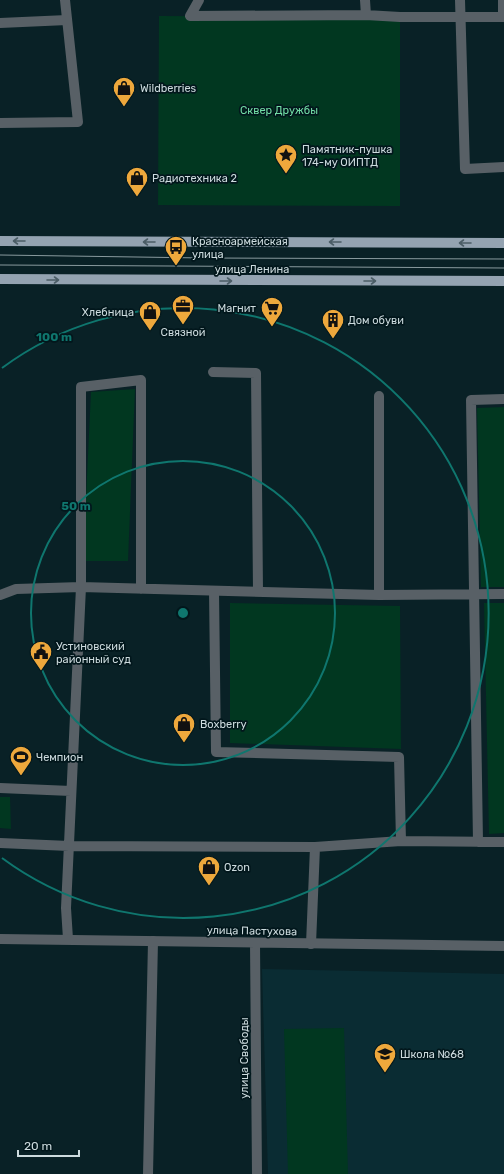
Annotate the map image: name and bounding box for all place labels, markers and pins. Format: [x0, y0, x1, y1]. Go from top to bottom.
shop icon: Wildberries [111, 75, 137, 108]
place label: Wildberries [140, 82, 197, 95]
place icon: Памятник-пушка 174-му ОИПТД [273, 142, 299, 175]
place label: Памятник-пушка 174-му ОИПТД [302, 143, 392, 169]
shop icon: Радиотехника 2 [124, 165, 150, 198]
place label: Радиотехника 2 [152, 172, 237, 185]
bus stop icon: Красноармейская улица [163, 234, 189, 267]
place label: Красноармейская улица [192, 235, 288, 261]
office icon: Связной [170, 293, 196, 326]
supermarket icon: Магнит [259, 295, 285, 328]
shop icon: Хлебница [137, 299, 163, 332]
place label: Магнит [217, 302, 256, 315]
place label: Хлебница [82, 306, 134, 319]
building icon: Дом обуви [320, 307, 346, 340]
place label: Дом обуви [348, 314, 404, 327]
place label: Связной [161, 326, 205, 339]
centre of rings [176, 606, 190, 620]
public building icon: Устиновский районный суд [28, 639, 54, 672]
place label: Устиновский районный суд [56, 640, 131, 666]
shop icon: Boxberry [171, 711, 197, 744]
place label: Boxberry [200, 718, 247, 731]
sports icon: Чемпион [8, 744, 34, 777]
place label: Чемпион [36, 751, 83, 764]
shop icon: Ozon [196, 854, 222, 887]
place label: Ozon [224, 861, 250, 874]
school or university icon: Школа №68 [372, 1041, 398, 1074]
place label: Школа №68 [400, 1048, 464, 1061]

